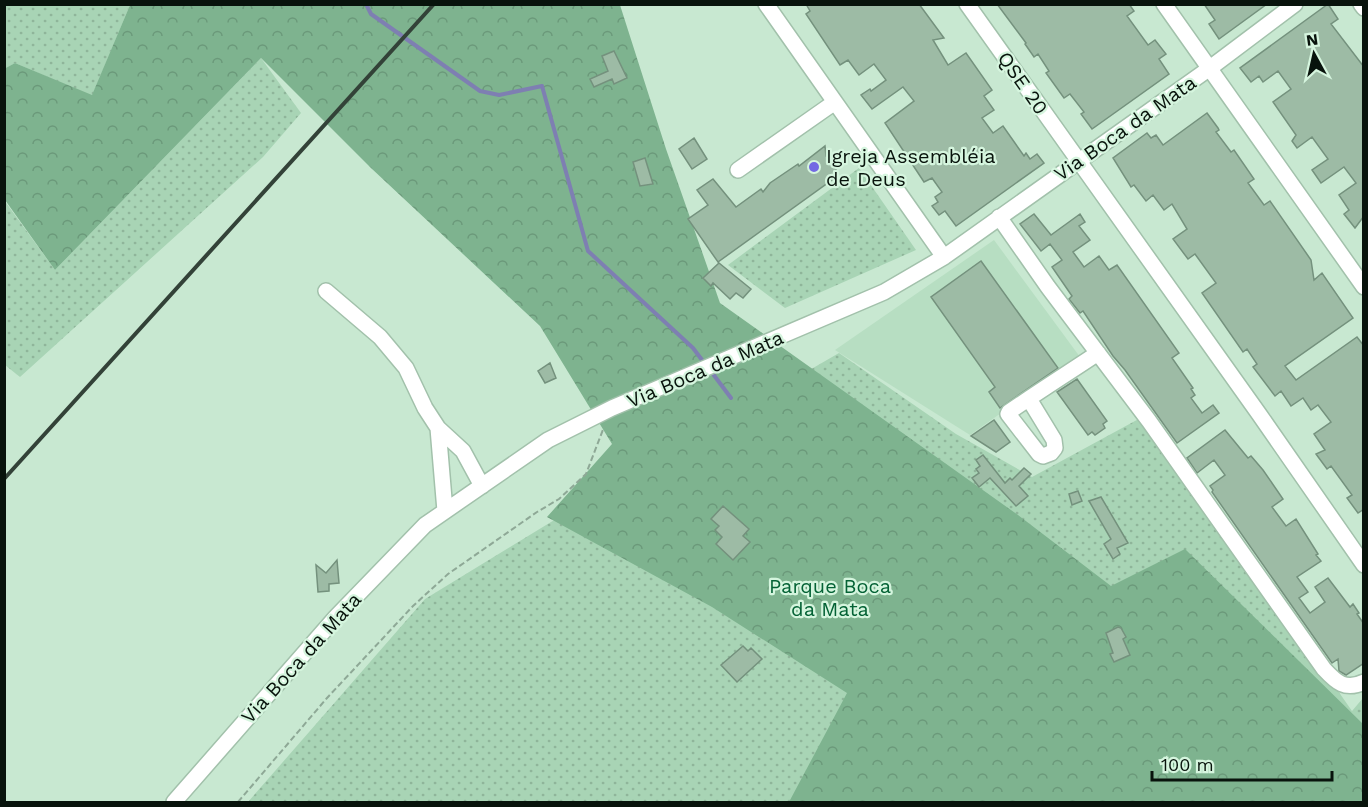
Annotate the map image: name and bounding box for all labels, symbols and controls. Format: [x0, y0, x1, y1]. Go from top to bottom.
north arrow [1284, 24, 1344, 84]
text: N [1305, 29, 1319, 50]
street label: QSE 20 [993, 47, 1053, 119]
street label: Via Boca da Mata [1049, 70, 1201, 186]
place label: Igreja Assembléia de Deus [826, 144, 996, 191]
marker: Igreja Assembléia de Deus [807, 160, 821, 174]
street label: Via Boca da Mata [623, 325, 787, 413]
park label: Parque Boca da Mata [769, 574, 891, 621]
street label: Via Boca da Mata [236, 588, 366, 728]
scale bar [1152, 744, 1332, 782]
text: 100 m [1161, 754, 1214, 775]

